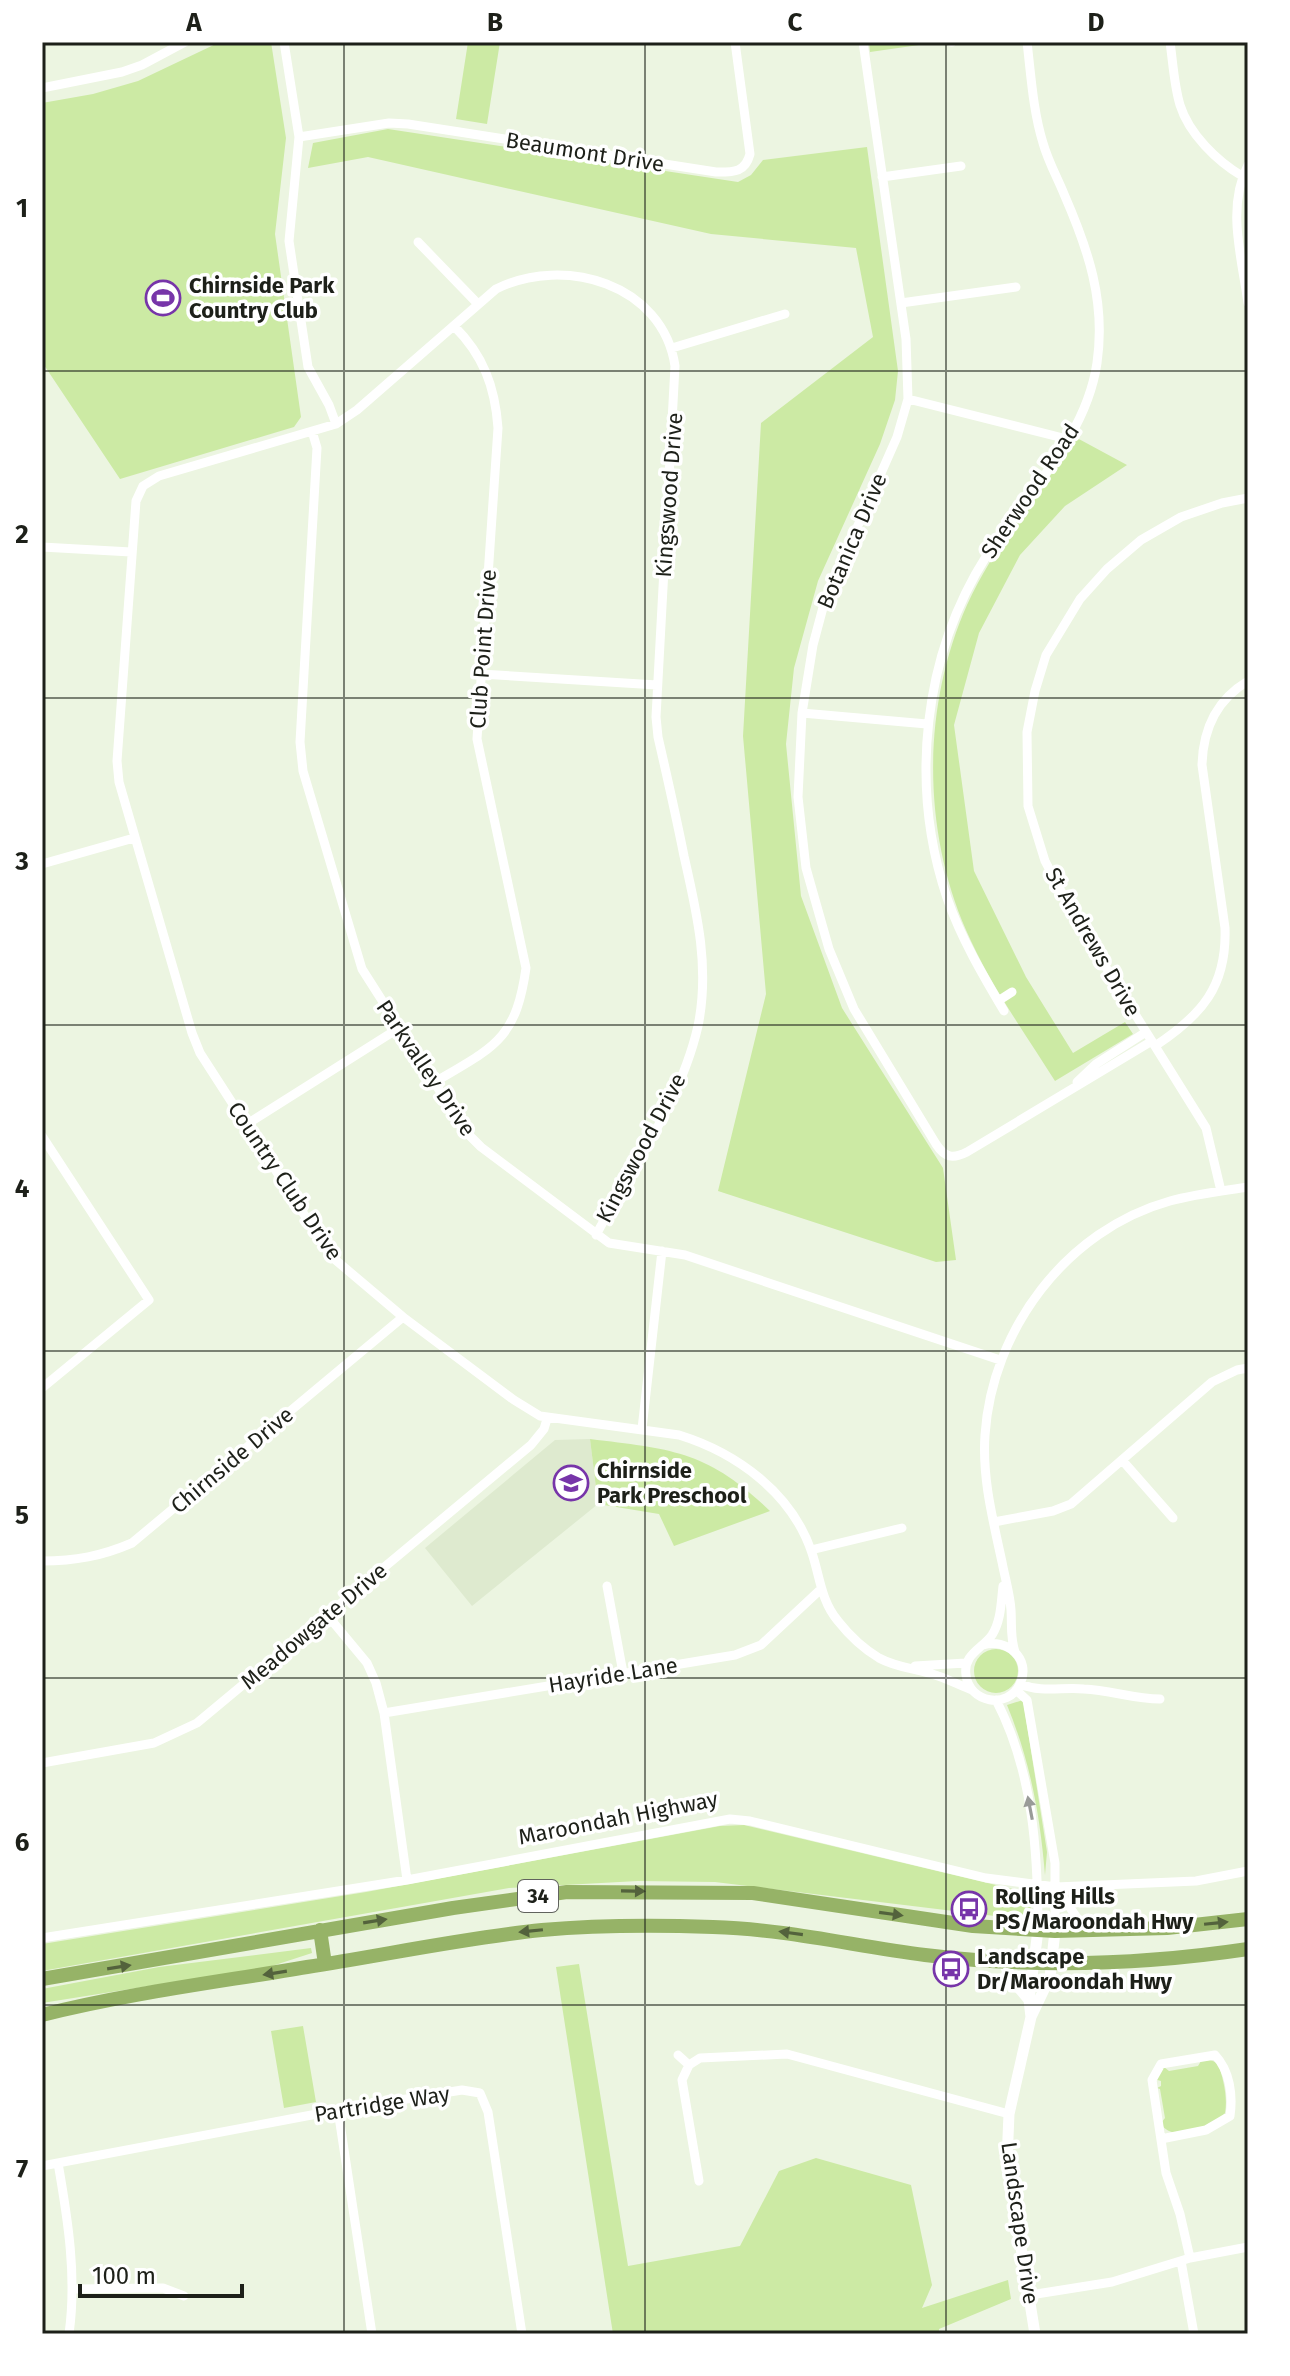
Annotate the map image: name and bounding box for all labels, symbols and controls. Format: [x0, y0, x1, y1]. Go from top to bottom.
text: A [185, 7, 202, 38]
text: B [487, 7, 503, 38]
text: C [788, 7, 803, 38]
text: D [1088, 7, 1105, 38]
street label: Beaumont Drive [504, 126, 666, 178]
text: 1 [16, 193, 28, 224]
place label: Chirnside Park Country Club [189, 272, 335, 324]
sports icon: Chirnside Park Country Club [144, 279, 182, 317]
street label: Kingswood Drive [650, 412, 688, 578]
street label: Sherwood Road [975, 419, 1085, 563]
street label: Botanica Drive [811, 469, 893, 613]
text: 2 [15, 519, 29, 550]
street label: Club Point Drive [464, 568, 502, 730]
text: 3 [14, 846, 29, 877]
street label: St Andrews Drive [1039, 863, 1147, 1021]
street label: Parkvalley Drive [371, 995, 481, 1141]
street label: Kingswood Drive [590, 1069, 692, 1227]
street label: Country Club Drive [222, 1097, 348, 1265]
text: 4 [15, 1173, 30, 1204]
street label: Chirnside Drive [165, 1401, 299, 1519]
place label: Chirnside Park Preschool [597, 1457, 747, 1509]
school or university icon: Chirnside Park Preschool [552, 1464, 590, 1502]
text: 5 [15, 1500, 29, 1531]
street label: Meadowgate Drive [235, 1557, 393, 1695]
street label: Hayride Lane [546, 1651, 680, 1699]
street label: Maroondah Highway [516, 1785, 720, 1851]
one-way arrow [1023, 1796, 1036, 1821]
text: 6 [15, 1827, 30, 1858]
road number: 34 [518, 1880, 558, 1912]
place label: Rolling Hills PS/Maroondah Hwy [995, 1883, 1194, 1935]
one-way arrow [621, 1885, 646, 1897]
bus stop icon: Rolling Hills PS/Maroondah Hwy [950, 1890, 988, 1928]
one-way arrow [879, 1908, 904, 1921]
one-way arrow [363, 1914, 388, 1927]
one-way arrow [1204, 1916, 1229, 1929]
one-way arrow [518, 1925, 543, 1938]
one-way arrow [778, 1926, 803, 1939]
place label: Landscape Dr/Maroondah Hwy [977, 1943, 1172, 1995]
bus stop icon: Landscape Dr/Maroondah Hwy [932, 1950, 970, 1988]
one-way arrow [107, 1960, 132, 1973]
one-way arrow [262, 1967, 287, 1979]
street label: Partridge Way [312, 2080, 452, 2128]
street label: Landscape Drive [995, 2140, 1045, 2306]
text: 7 [16, 2154, 28, 2185]
scale bar [80, 2248, 242, 2298]
text: 100 m [92, 2262, 156, 2290]

